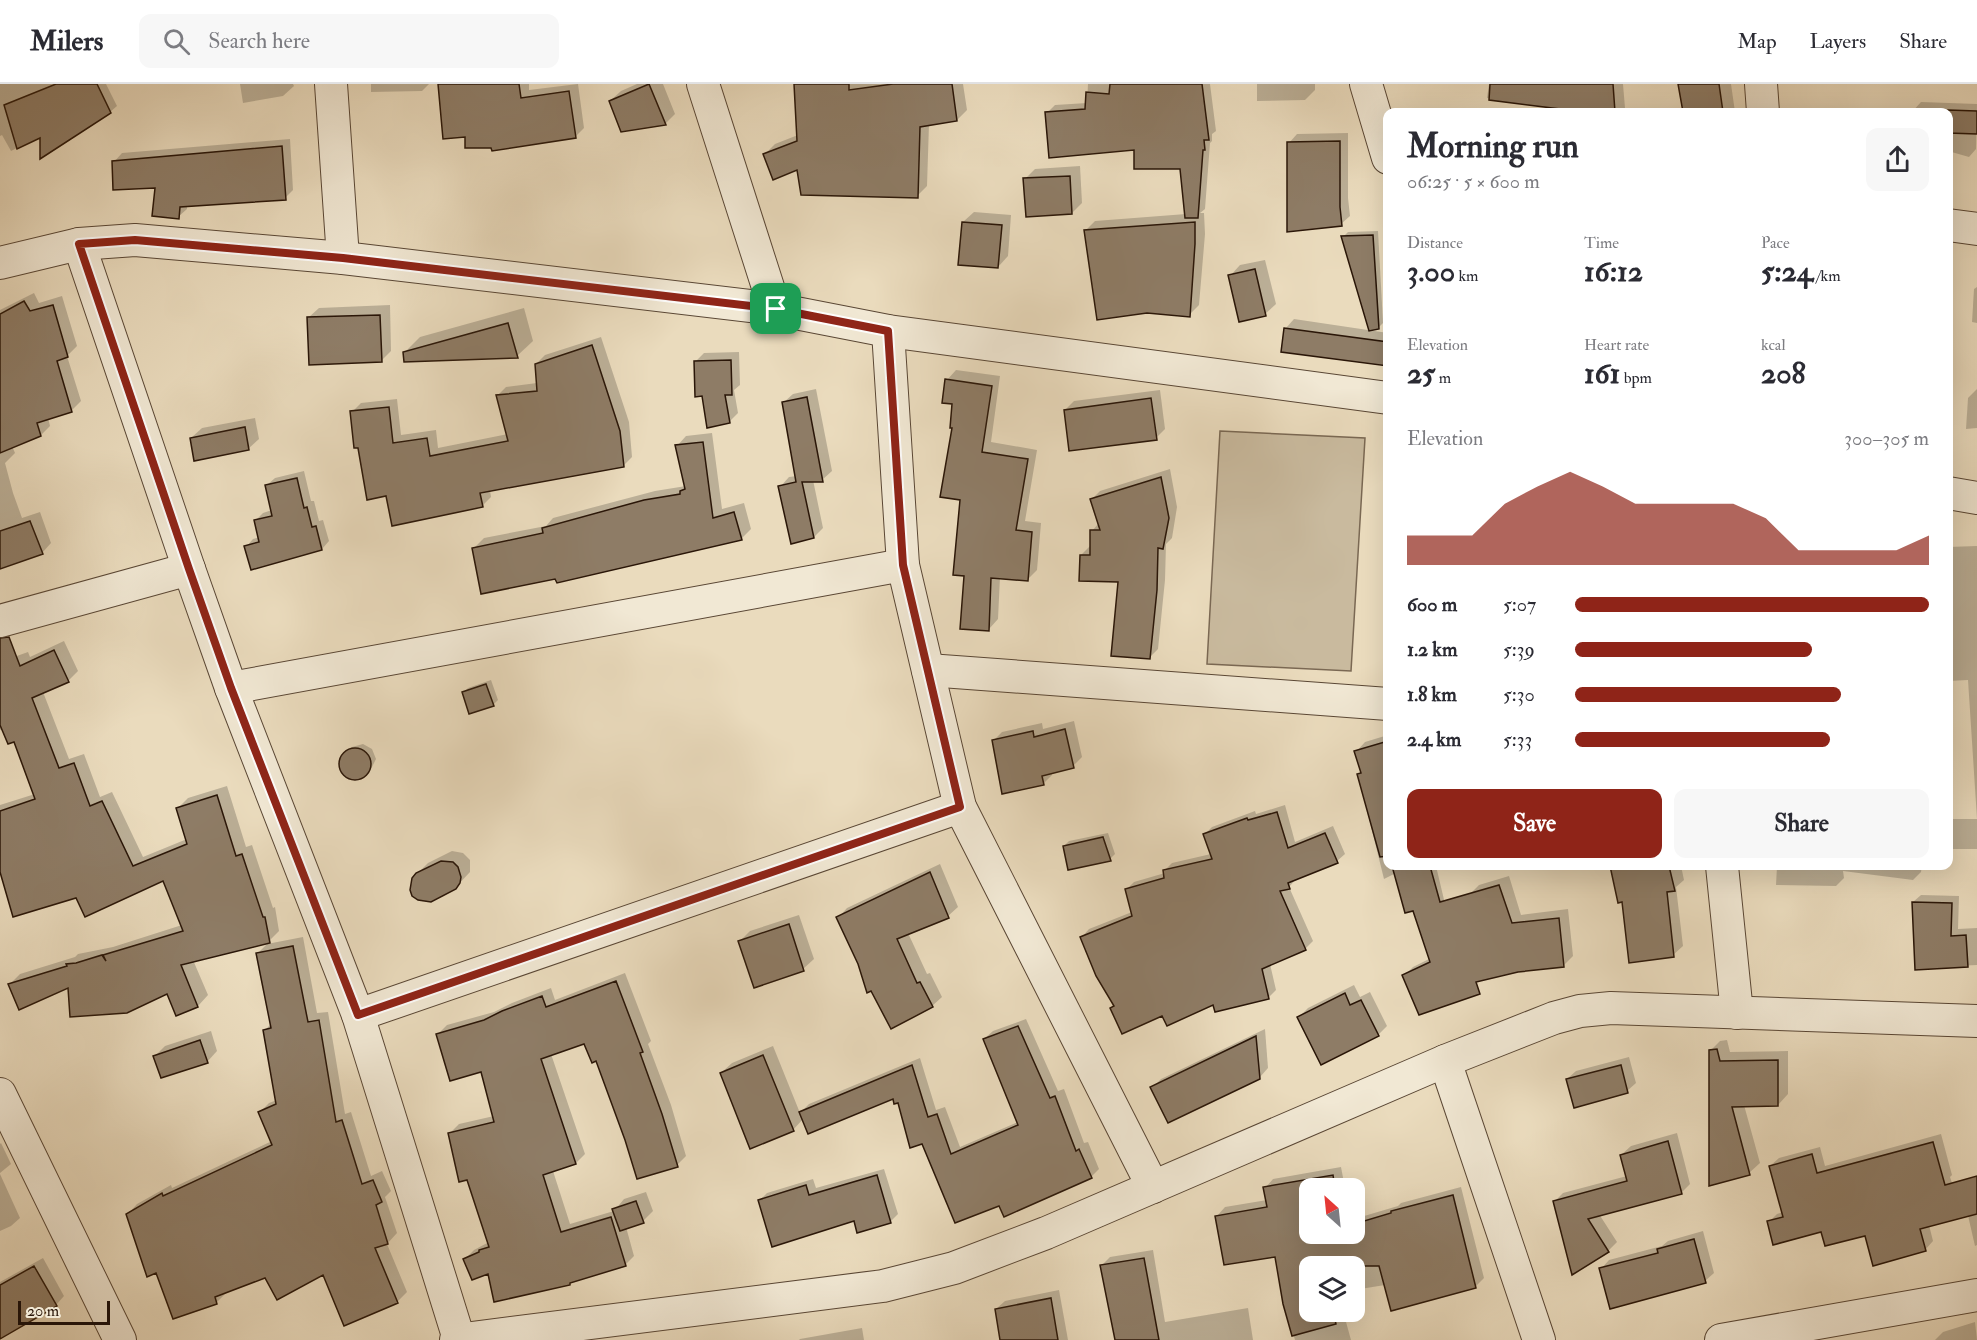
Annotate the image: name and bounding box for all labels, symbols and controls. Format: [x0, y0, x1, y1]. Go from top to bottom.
search box [139, 14, 559, 68]
text: Milers [30, 24, 103, 59]
icon: search [160, 25, 193, 58]
text: Search here [208, 27, 310, 55]
text: Map [1737, 28, 1777, 55]
text: Layers [1810, 28, 1866, 55]
text: Share [1899, 28, 1947, 55]
text: Morning run [1407, 126, 1579, 167]
button: share [1866, 128, 1929, 191]
text: 06:25 · 5 × 600 m [1407, 169, 1540, 194]
text: Distance [1407, 233, 1463, 253]
text: Time [1584, 233, 1619, 253]
text: Pace [1761, 233, 1790, 253]
text: 3.00 [1407, 253, 1455, 290]
text: 16:12 [1584, 253, 1643, 290]
text: 5:24 [1761, 253, 1813, 290]
text: km [1455, 266, 1479, 286]
text: /km [1813, 266, 1841, 286]
pin [750, 283, 801, 334]
icon: arrive [759, 292, 792, 325]
text: Elevation [1407, 335, 1468, 355]
text: Heart rate [1584, 335, 1649, 355]
text: kcal [1761, 335, 1786, 355]
text: 25 [1407, 355, 1435, 392]
text: 161 [1584, 355, 1620, 392]
text: 208 [1761, 355, 1806, 392]
text: m [1435, 368, 1451, 388]
text: bpm [1620, 368, 1652, 388]
text: Elevation [1407, 426, 1483, 451]
text: 300–305 m [1844, 426, 1929, 451]
text: 600 m [1407, 592, 1457, 617]
text: 5:07 [1503, 592, 1536, 617]
text: 1.2 km [1407, 637, 1457, 662]
text: 5:39 [1503, 637, 1535, 662]
text: 1.8 km [1407, 682, 1457, 707]
text: 5:30 [1503, 682, 1535, 707]
text: 2.4 km [1407, 727, 1461, 752]
text: 5:33 [1503, 727, 1532, 752]
button: Save [1407, 789, 1662, 858]
button: Share [1674, 789, 1929, 858]
north arrow [1299, 1178, 1365, 1244]
map controls [1299, 1178, 1365, 1322]
button: layers [1299, 1256, 1365, 1322]
scale bar [18, 1298, 110, 1326]
text: 20 m [27, 1301, 59, 1321]

